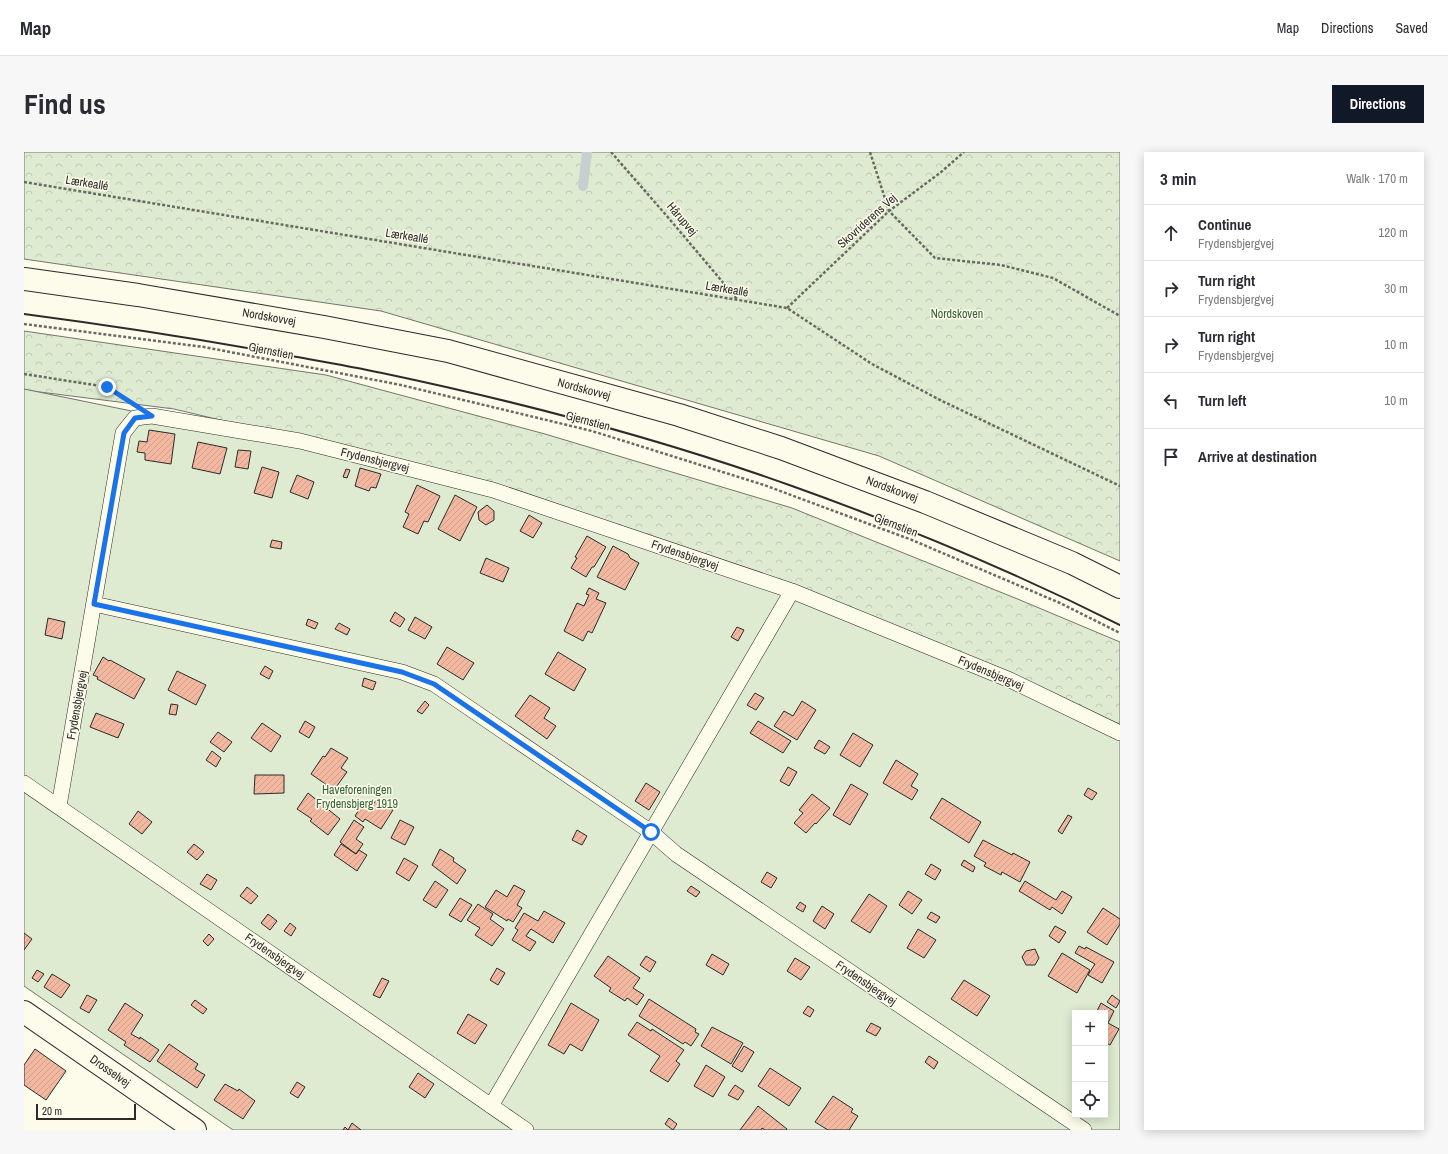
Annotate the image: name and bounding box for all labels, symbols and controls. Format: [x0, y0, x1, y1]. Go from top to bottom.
text: Map [20, 15, 51, 41]
text: Map [1277, 19, 1299, 37]
text: Directions [1321, 19, 1373, 37]
text: Saved [1395, 19, 1428, 37]
text: Find us [24, 85, 106, 123]
button: Directions [1332, 85, 1424, 123]
text: 3 min [1160, 167, 1196, 190]
text: Walk · 170 m [1346, 170, 1408, 187]
street label: Lærkeallé [64, 172, 110, 194]
street label: Skovriderens Vej [834, 190, 900, 252]
street label: Hårupvej [663, 199, 701, 239]
text: Continue [1198, 214, 1251, 235]
icon: ahead [1160, 222, 1182, 244]
text: 120 m [1378, 224, 1408, 241]
street label: Lærkeallé [384, 225, 430, 247]
text: Frydensbjergvej [1198, 235, 1274, 252]
text: Turn right [1198, 270, 1255, 291]
street label: Lærkeallé [704, 277, 750, 301]
icon: right [1160, 278, 1182, 300]
text: 30 m [1384, 280, 1408, 297]
text: Frydensbjergvej [1198, 291, 1274, 308]
street label: Nordskovvej [241, 304, 297, 330]
park label: Nordskoven [931, 306, 983, 322]
text: Turn right [1198, 326, 1255, 347]
icon: right [1160, 334, 1182, 356]
text: 10 m [1384, 336, 1408, 353]
street label: Gjernstien [247, 339, 295, 363]
text: Frydensbjergvej [1198, 347, 1274, 364]
street label: Nordskovvej [556, 374, 612, 404]
route end [98, 378, 116, 396]
icon: left [1160, 390, 1182, 412]
text: Turn left [1198, 390, 1246, 411]
text: 10 m [1384, 392, 1408, 409]
street label: Gjernstien [564, 407, 612, 435]
street label: Frydensbjergvej [339, 444, 411, 476]
icon: arrive [1160, 446, 1182, 468]
text: Arrive at destination [1198, 446, 1317, 467]
street label: Nordskovvej [864, 472, 920, 506]
street label: Gjernstien [872, 509, 920, 541]
street label: Frydensbjergvej [649, 536, 721, 574]
street label: Frydensbjergvej [956, 652, 1026, 694]
street label: Frydensbjergvej [63, 669, 91, 741]
park label: Haveforeningen Frydensbjerg 1919 [316, 782, 398, 812]
route start [642, 823, 660, 841]
street label: Frydensbjergvej [242, 929, 308, 983]
street label: Frydensbjergvej [833, 957, 899, 1009]
map controls [1072, 1010, 1108, 1118]
button: + [1072, 1010, 1108, 1046]
button: − [1072, 1046, 1108, 1082]
street label: Drosselvej [87, 1051, 133, 1091]
button: locate [1072, 1082, 1108, 1118]
scale bar [36, 1102, 136, 1121]
text: 20 m [42, 1104, 62, 1118]

